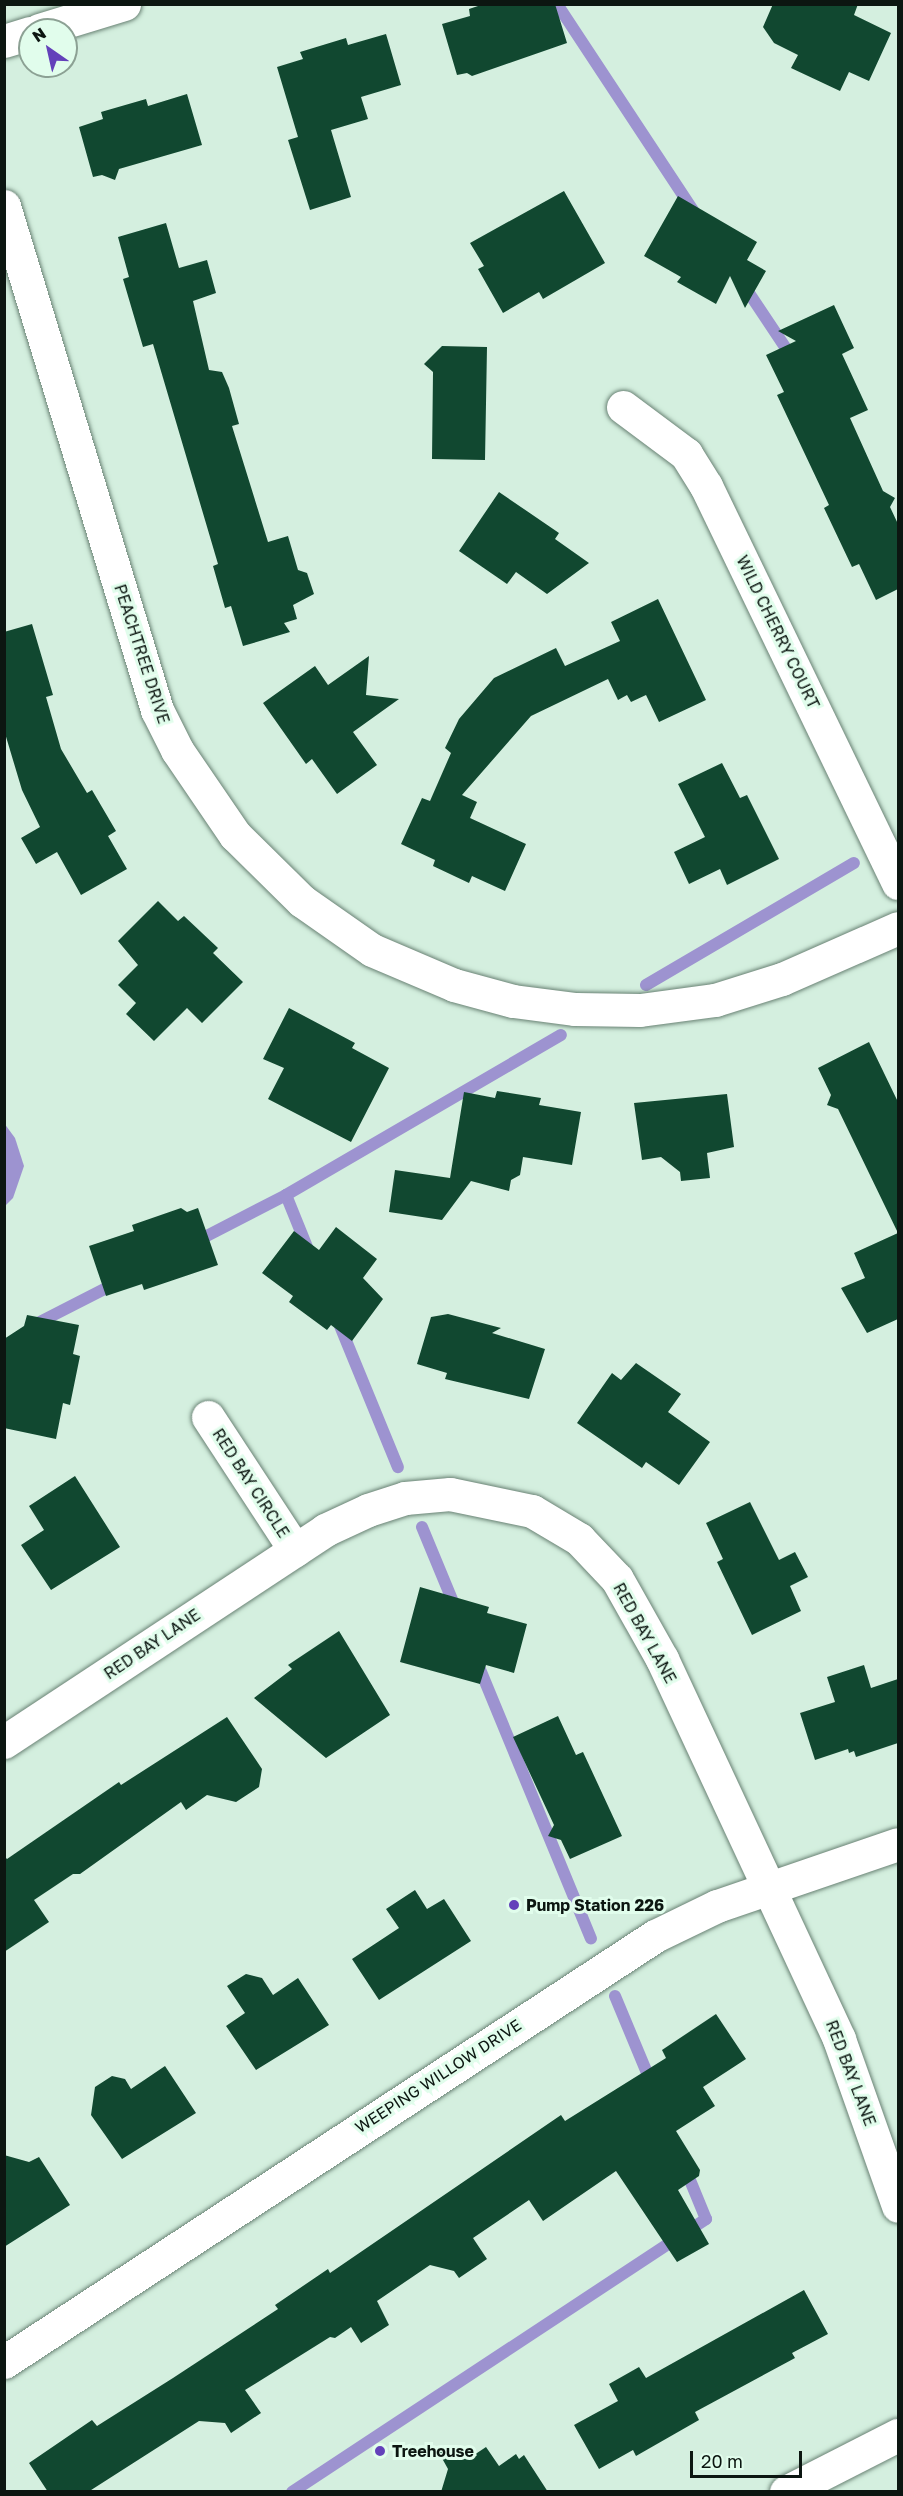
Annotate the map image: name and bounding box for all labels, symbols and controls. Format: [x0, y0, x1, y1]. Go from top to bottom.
north arrow [18, 18, 78, 78]
text: N [28, 23, 50, 46]
street label: WILD CHERRY COURT [733, 552, 823, 712]
street label: PEACHTREE DRIVE [110, 582, 174, 726]
street label: RED BAY CIRCLE [209, 1425, 293, 1541]
street label: RED BAY LANE [609, 1579, 681, 1687]
street label: RED BAY LANE [100, 1605, 204, 1683]
place label: Pump Station 226 [526, 1895, 664, 1915]
marker: Pump Station 226 [507, 1898, 521, 1912]
street label: WEEPING WILLOW DRIVE [351, 2015, 525, 2137]
street label: RED BAY LANE [822, 2017, 880, 2129]
scale bar [693, 2439, 806, 2477]
place label: Treehouse [392, 2441, 474, 2461]
marker: Treehouse [373, 2444, 387, 2458]
text: 20 m [701, 2450, 743, 2472]

